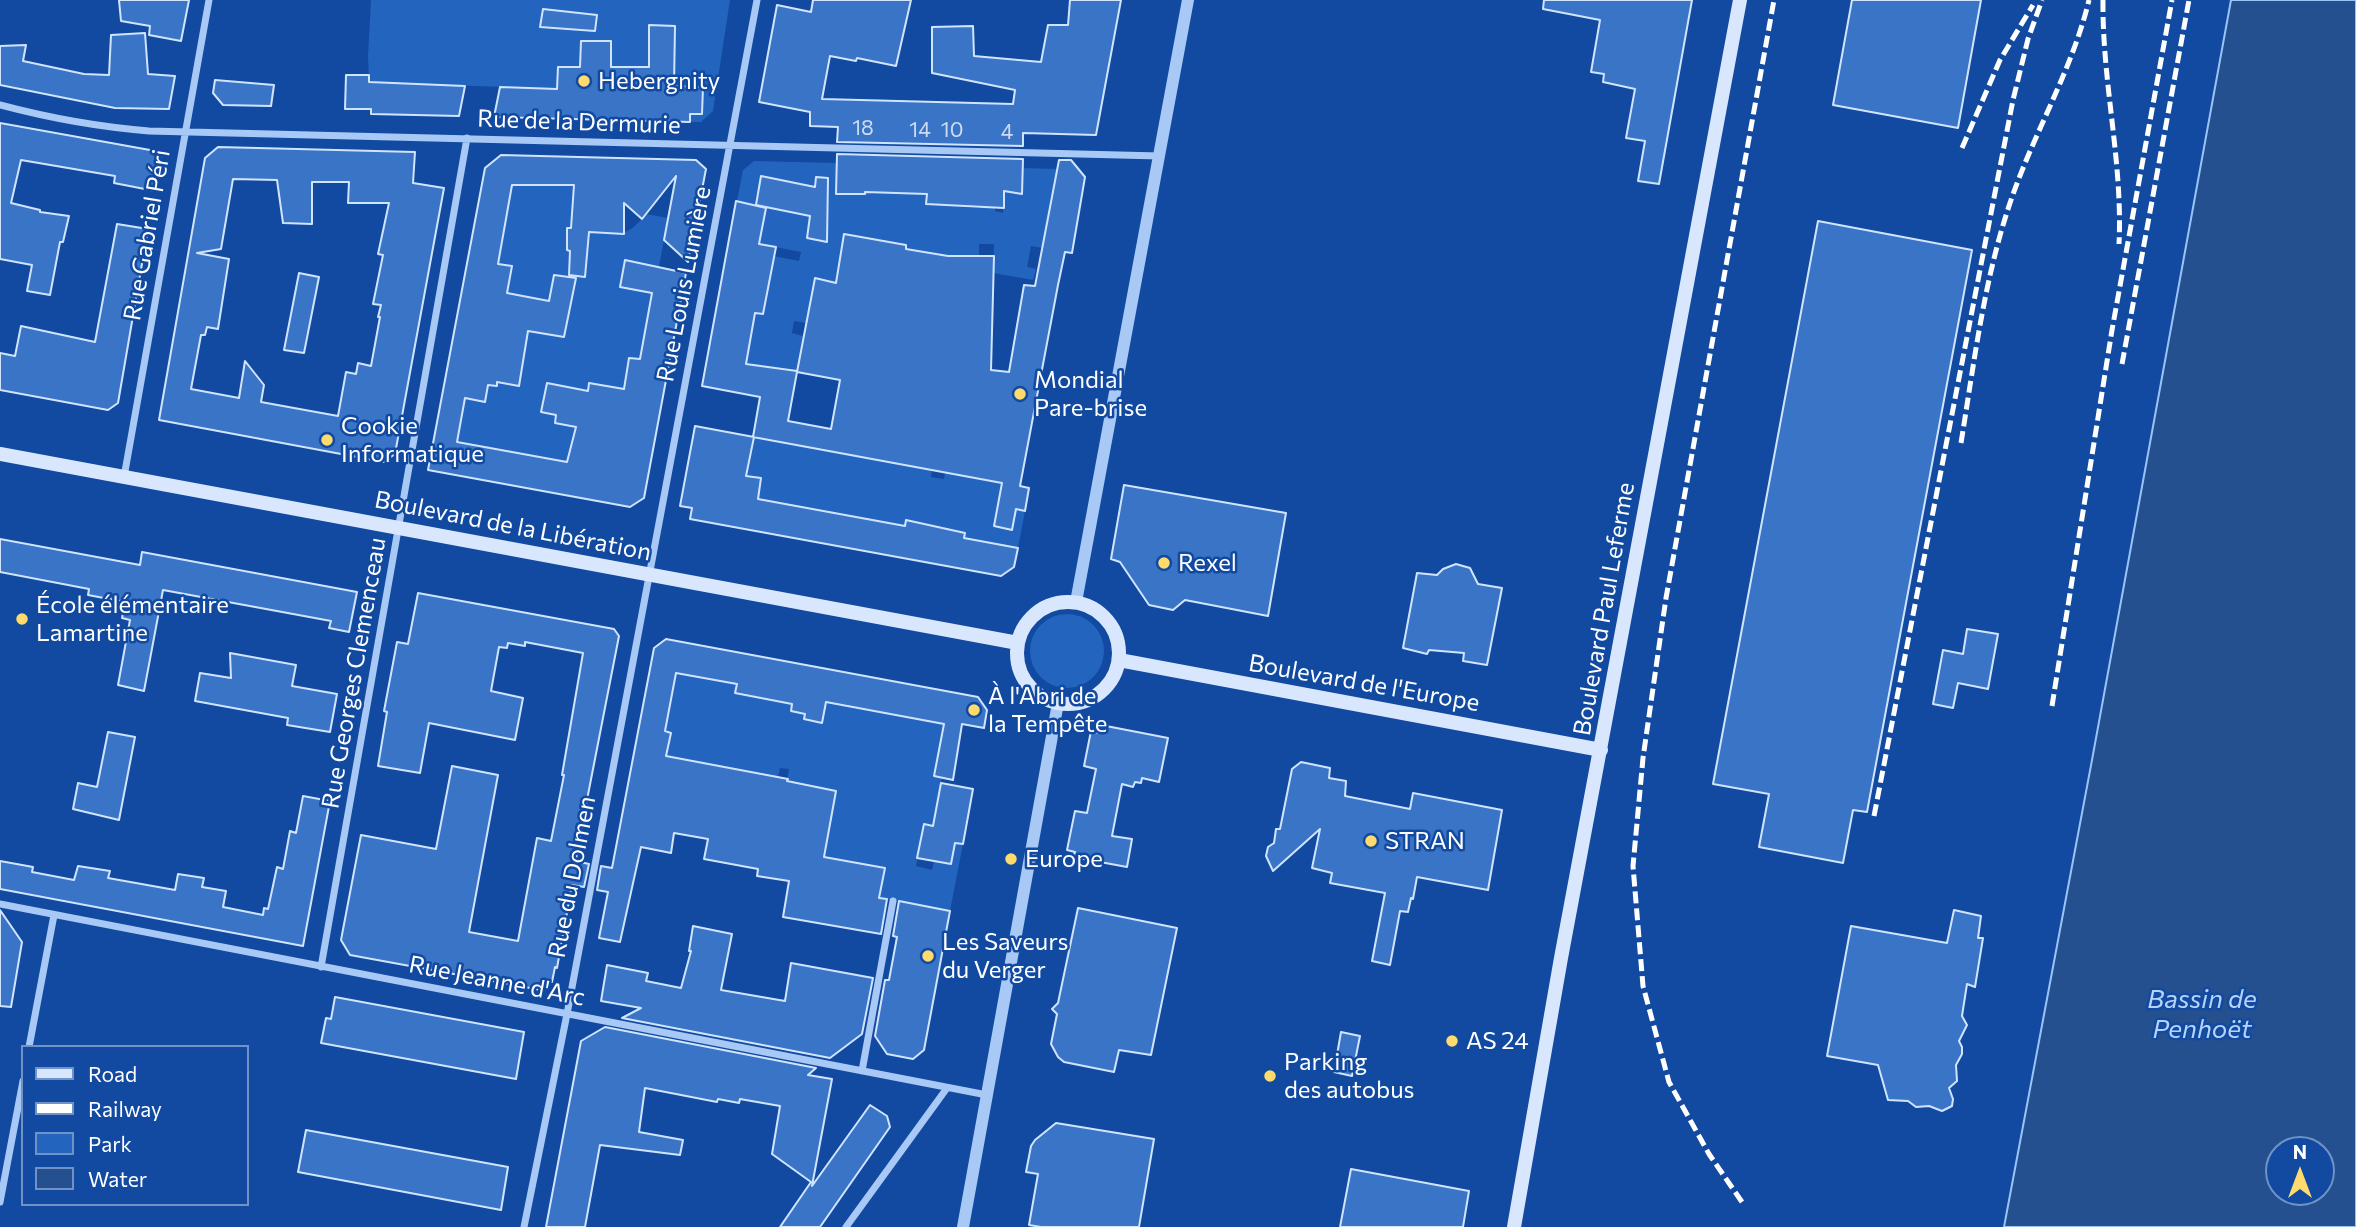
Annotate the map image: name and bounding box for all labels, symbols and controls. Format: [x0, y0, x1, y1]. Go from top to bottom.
place label: Hebergnity [598, 67, 720, 95]
marker: Hebergnity [576, 73, 592, 89]
street label: Rue de la Dermurie [477, 104, 681, 140]
house number: 18 [852, 115, 874, 141]
house number: 14 [909, 117, 931, 143]
house number: 10 [941, 117, 963, 143]
house number: 4 [1001, 119, 1013, 145]
street label: Rue Gabriel Péri [118, 147, 176, 323]
street label: Rue Louis Lumière [651, 184, 717, 384]
place label: Mondial Pare-brise [1034, 366, 1147, 422]
marker: Mondial Pare-brise [1012, 386, 1028, 402]
place label: Cookie Informatique [341, 412, 484, 468]
marker: Cookie Informatique [319, 432, 335, 448]
street label: Boulevard Paul Leferme [1568, 480, 1640, 738]
street label: Boulevard de la Libération [372, 485, 654, 567]
street label: Rue Georges Clemenceau [316, 535, 392, 811]
place label: Rexel [1178, 549, 1237, 577]
marker: Rexel [1156, 555, 1172, 571]
place label: École élémentaire Lamartine [36, 591, 229, 647]
marker: École élémentaire Lamartine [14, 611, 30, 627]
street label: Boulevard de l'Europe [1246, 649, 1482, 717]
place label: À l'Abri de la Tempête [988, 682, 1107, 738]
marker: À l'Abri de la Tempête [966, 702, 982, 718]
street label: Rue du Dolmen [542, 794, 602, 960]
place label: STRAN [1385, 827, 1465, 855]
marker: STRAN [1363, 833, 1379, 849]
place label: Europe [1025, 845, 1103, 873]
marker: Europe [1003, 851, 1019, 867]
place label: Les Saveurs du Verger [942, 928, 1068, 984]
marker: Les Saveurs du Verger [920, 948, 936, 964]
street label: Rue Jeanne d'Arc [407, 950, 587, 1012]
water label: Bassin de Penhoët [2147, 983, 2257, 1044]
place label: AS 24 [1466, 1027, 1529, 1055]
marker: AS 24 [1444, 1033, 1460, 1049]
legend [21, 1045, 248, 1206]
place label: Parking des autobus [1284, 1048, 1415, 1104]
text: Road [88, 1061, 137, 1086]
marker: Parking des autobus [1262, 1068, 1278, 1084]
text: Railway [88, 1096, 162, 1121]
text: Park [88, 1131, 132, 1156]
north arrow [2265, 1136, 2335, 1206]
text: N [2293, 1140, 2307, 1163]
text: Water [88, 1166, 147, 1191]

